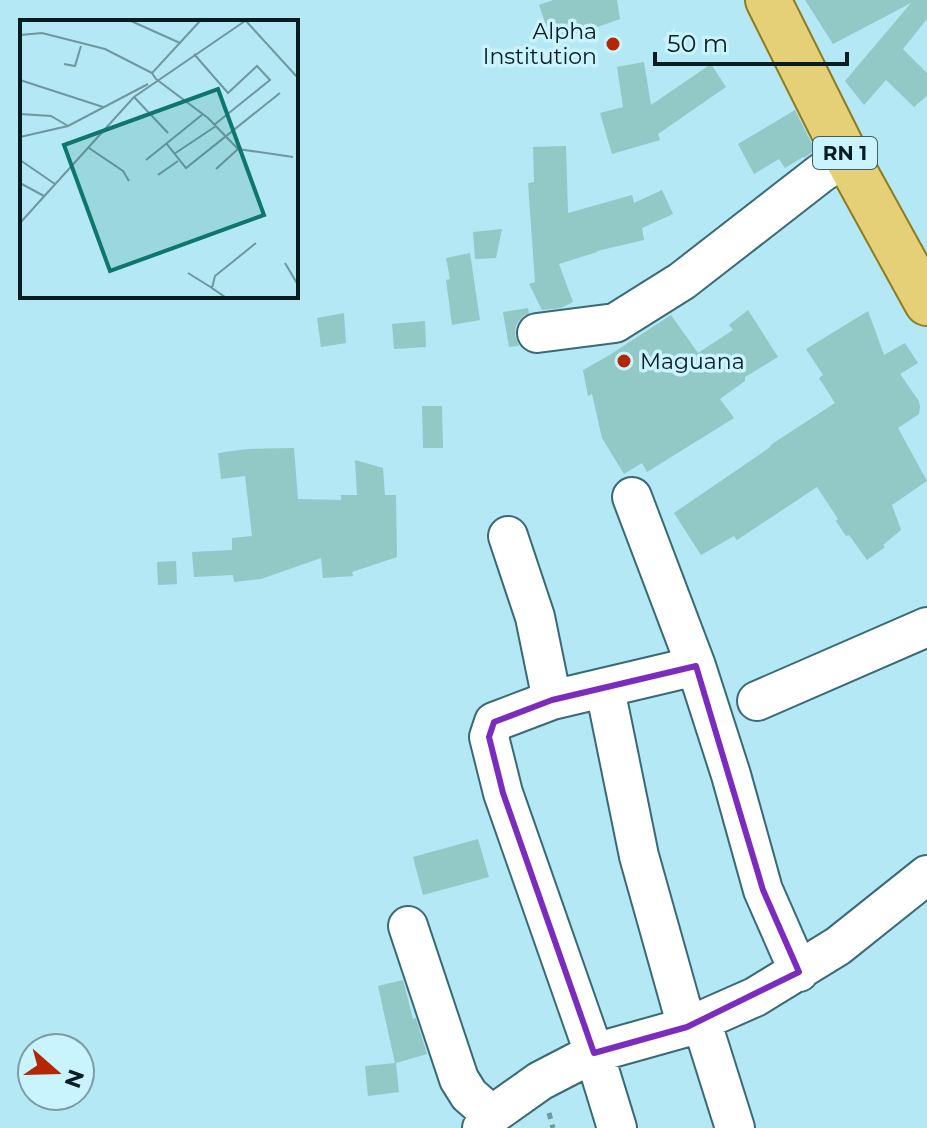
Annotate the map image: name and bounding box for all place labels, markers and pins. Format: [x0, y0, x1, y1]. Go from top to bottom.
place label: Alpha Institution [483, 18, 597, 70]
marker: Alpha Institution [604, 35, 622, 53]
place label: Maguana [640, 348, 745, 375]
marker: Maguana [615, 352, 633, 370]

